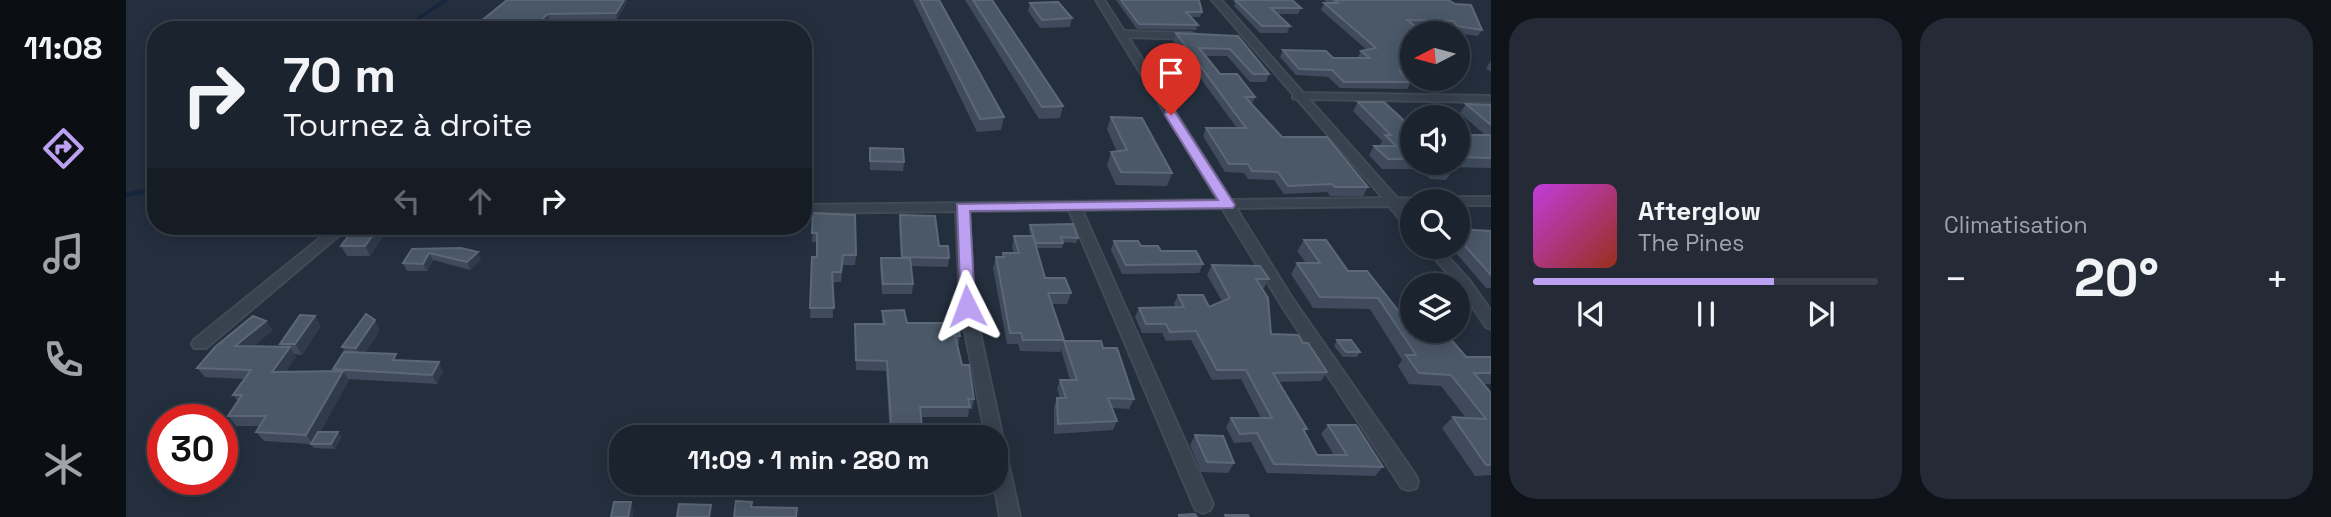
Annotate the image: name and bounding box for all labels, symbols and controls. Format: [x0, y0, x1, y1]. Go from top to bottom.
north arrow [1400, 21, 1470, 91]
map controls [1400, 21, 1470, 343]
text: 11:08 [24, 28, 102, 68]
pin [1141, 43, 1201, 115]
text: 70 m [283, 44, 396, 106]
icon: right [168, 49, 259, 140]
icon: arrive [1152, 54, 1190, 92]
text: Tournez à droite [283, 105, 532, 145]
button: sound [1400, 105, 1470, 175]
icon: directions [39, 124, 88, 173]
icon: left [388, 182, 426, 220]
icon: ahead [461, 182, 499, 220]
icon: right [534, 182, 572, 220]
button: search [1400, 189, 1470, 259]
text: Afterglow [1638, 194, 1761, 228]
text: Climatisation [1944, 210, 2088, 240]
text: The Pines [1638, 228, 1744, 258]
icon: music [39, 229, 88, 278]
text: 20° [2074, 245, 2159, 311]
text: − [1944, 255, 1968, 303]
text: + [2265, 255, 2289, 303]
position arrow [930, 269, 1004, 343]
button: layers [1400, 273, 1470, 343]
icon: previous [1572, 295, 1610, 333]
icon: pause [1687, 295, 1725, 333]
icon: next [1802, 295, 1840, 333]
icon: phone [39, 335, 88, 384]
speed limit sign: 30 [147, 404, 238, 495]
icon: climate [39, 440, 88, 489]
text: 11:09 · 1 min · 280 m [687, 443, 930, 477]

